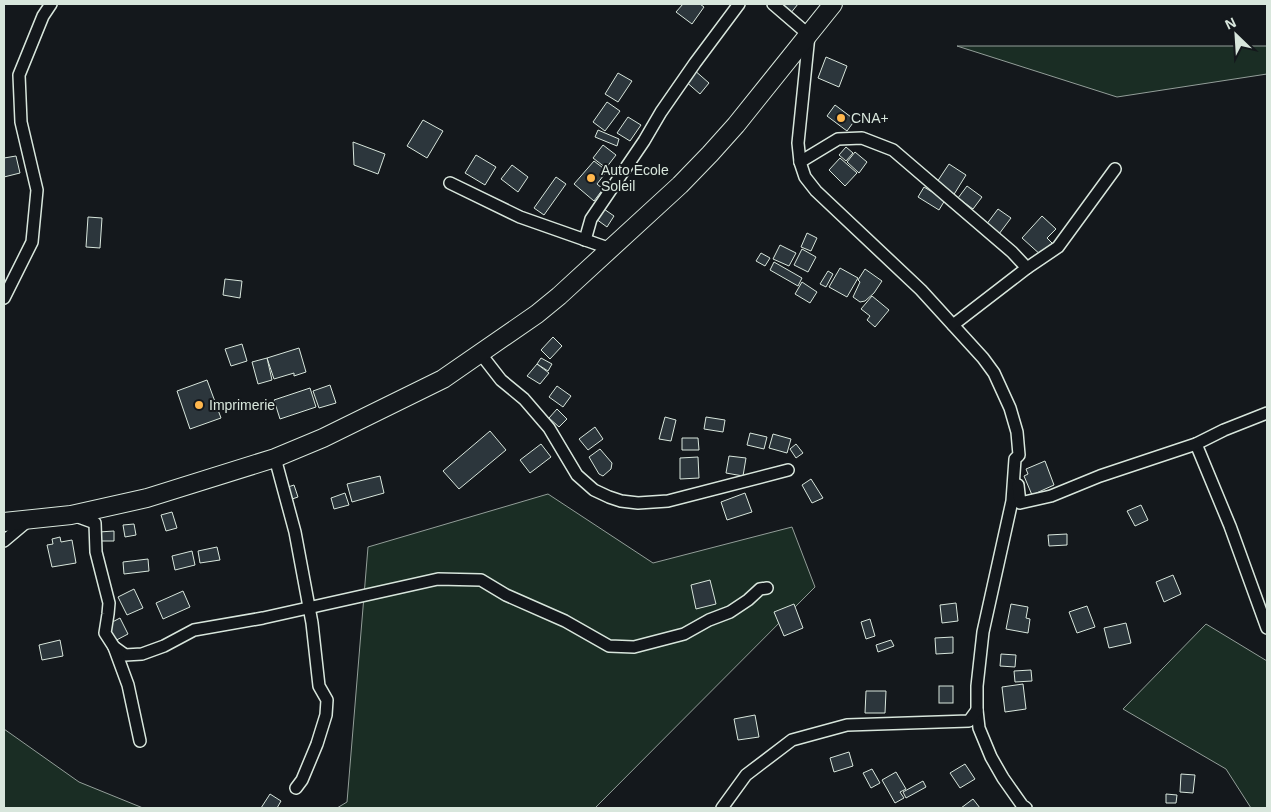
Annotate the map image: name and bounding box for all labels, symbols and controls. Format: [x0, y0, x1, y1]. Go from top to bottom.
north arrow [1211, 10, 1261, 60]
text: N [1223, 14, 1238, 33]
place label: CNA+ [851, 110, 889, 126]
marker: CNA+ [835, 112, 847, 124]
place label: Auto Ecole Soleil [601, 162, 669, 194]
marker: Auto Ecole Soleil [585, 172, 597, 184]
place label: Imprimerie [209, 397, 275, 413]
marker: Imprimerie [193, 399, 205, 411]

